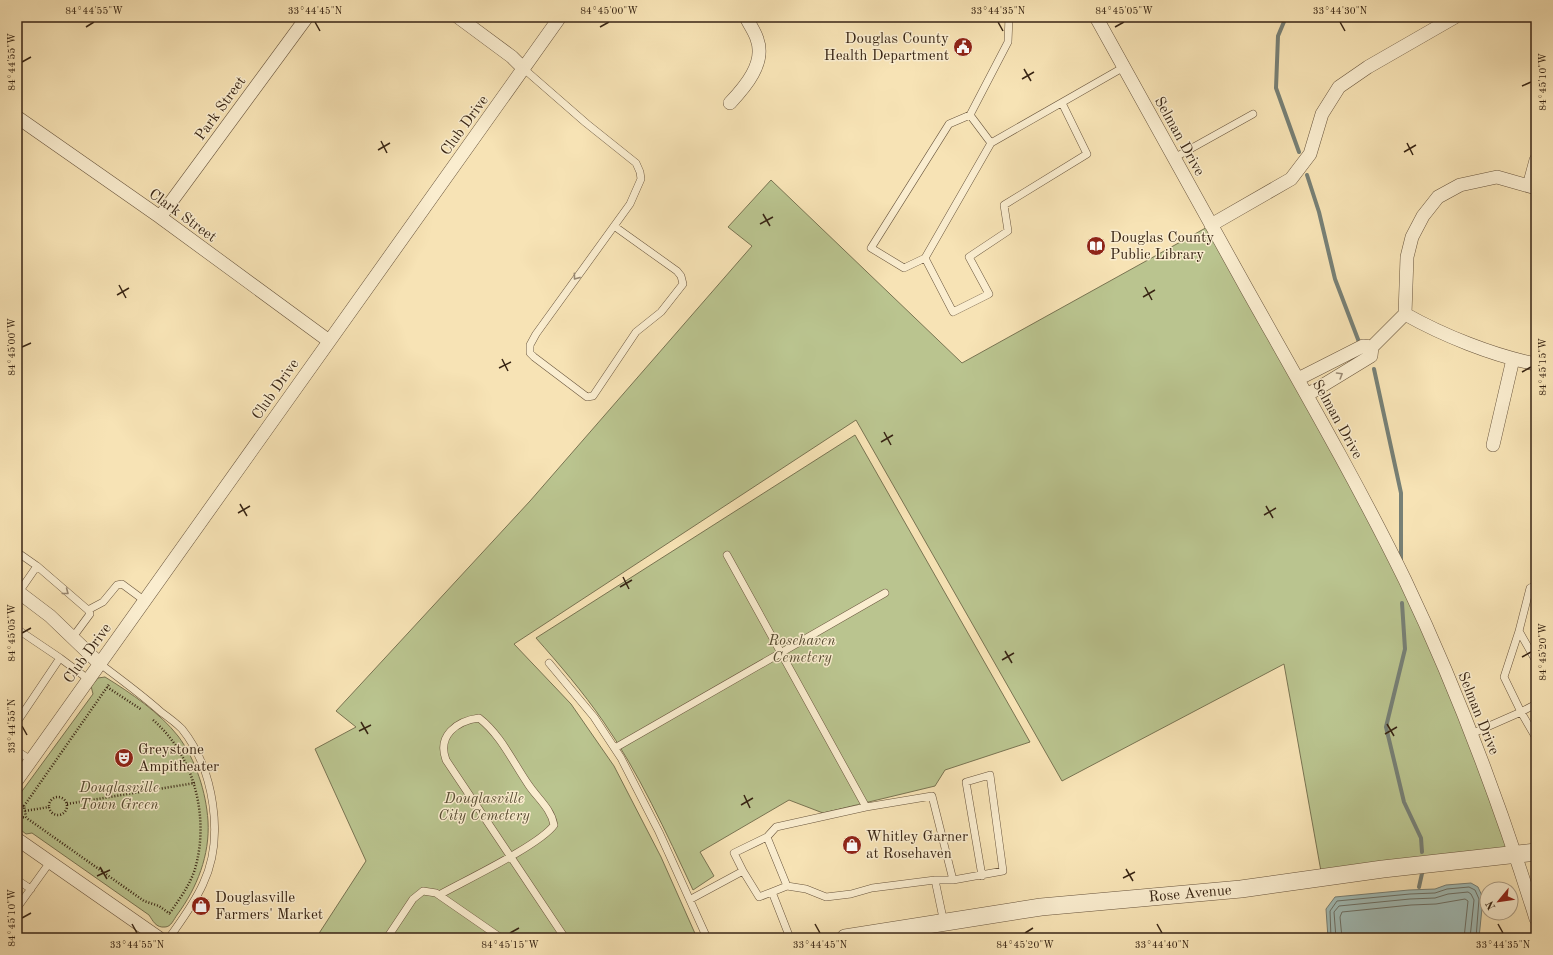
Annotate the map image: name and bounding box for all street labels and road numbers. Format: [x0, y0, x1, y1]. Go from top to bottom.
street label: Park Street [193, 74, 249, 144]
street label: Club Drive [439, 93, 492, 159]
street label: Selman Drive [1151, 95, 1207, 179]
street label: Clark Street [146, 187, 219, 246]
street label: Club Drive [250, 357, 303, 423]
street label: Selman Drive [1309, 378, 1365, 462]
street label: Club Drive [62, 621, 115, 687]
street label: Selman Drive [1454, 670, 1501, 757]
street label: Rose Avenue [1148, 883, 1232, 906]

